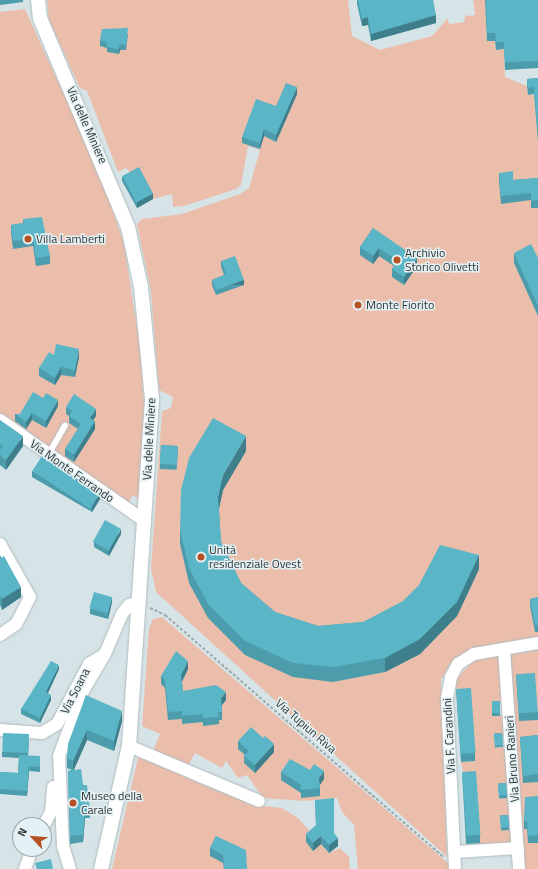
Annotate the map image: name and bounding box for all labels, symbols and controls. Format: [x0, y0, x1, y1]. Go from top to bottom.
street label: Via delle Miniere [64, 84, 110, 166]
place label: Villa Lamberti [36, 232, 105, 246]
marker: Villa Lamberti [23, 234, 33, 244]
place label: Archivio Storico Olivetti [405, 246, 479, 274]
marker: Archivio Storico Olivetti [392, 255, 402, 265]
place label: Monte Fiorito [366, 298, 434, 312]
marker: Monte Fiorito [353, 300, 363, 310]
street label: Via delle Miniere [140, 397, 158, 481]
street label: Via Monte Ferrando [27, 437, 117, 505]
place label: Unità residenziale Ovest [209, 543, 301, 571]
marker: Unità residenziale Ovest [196, 552, 206, 562]
street label: Via Soana [57, 666, 93, 716]
street label: Via Tupiun Riva [273, 696, 339, 756]
street label: Via F. Carandini [440, 698, 458, 774]
street label: Via Bruno Ranieri [502, 715, 522, 803]
place label: Museo della Carale [81, 789, 142, 817]
marker: Museo della Carale [68, 798, 78, 808]
north arrow [12, 817, 52, 857]
text: N [13, 825, 31, 839]

